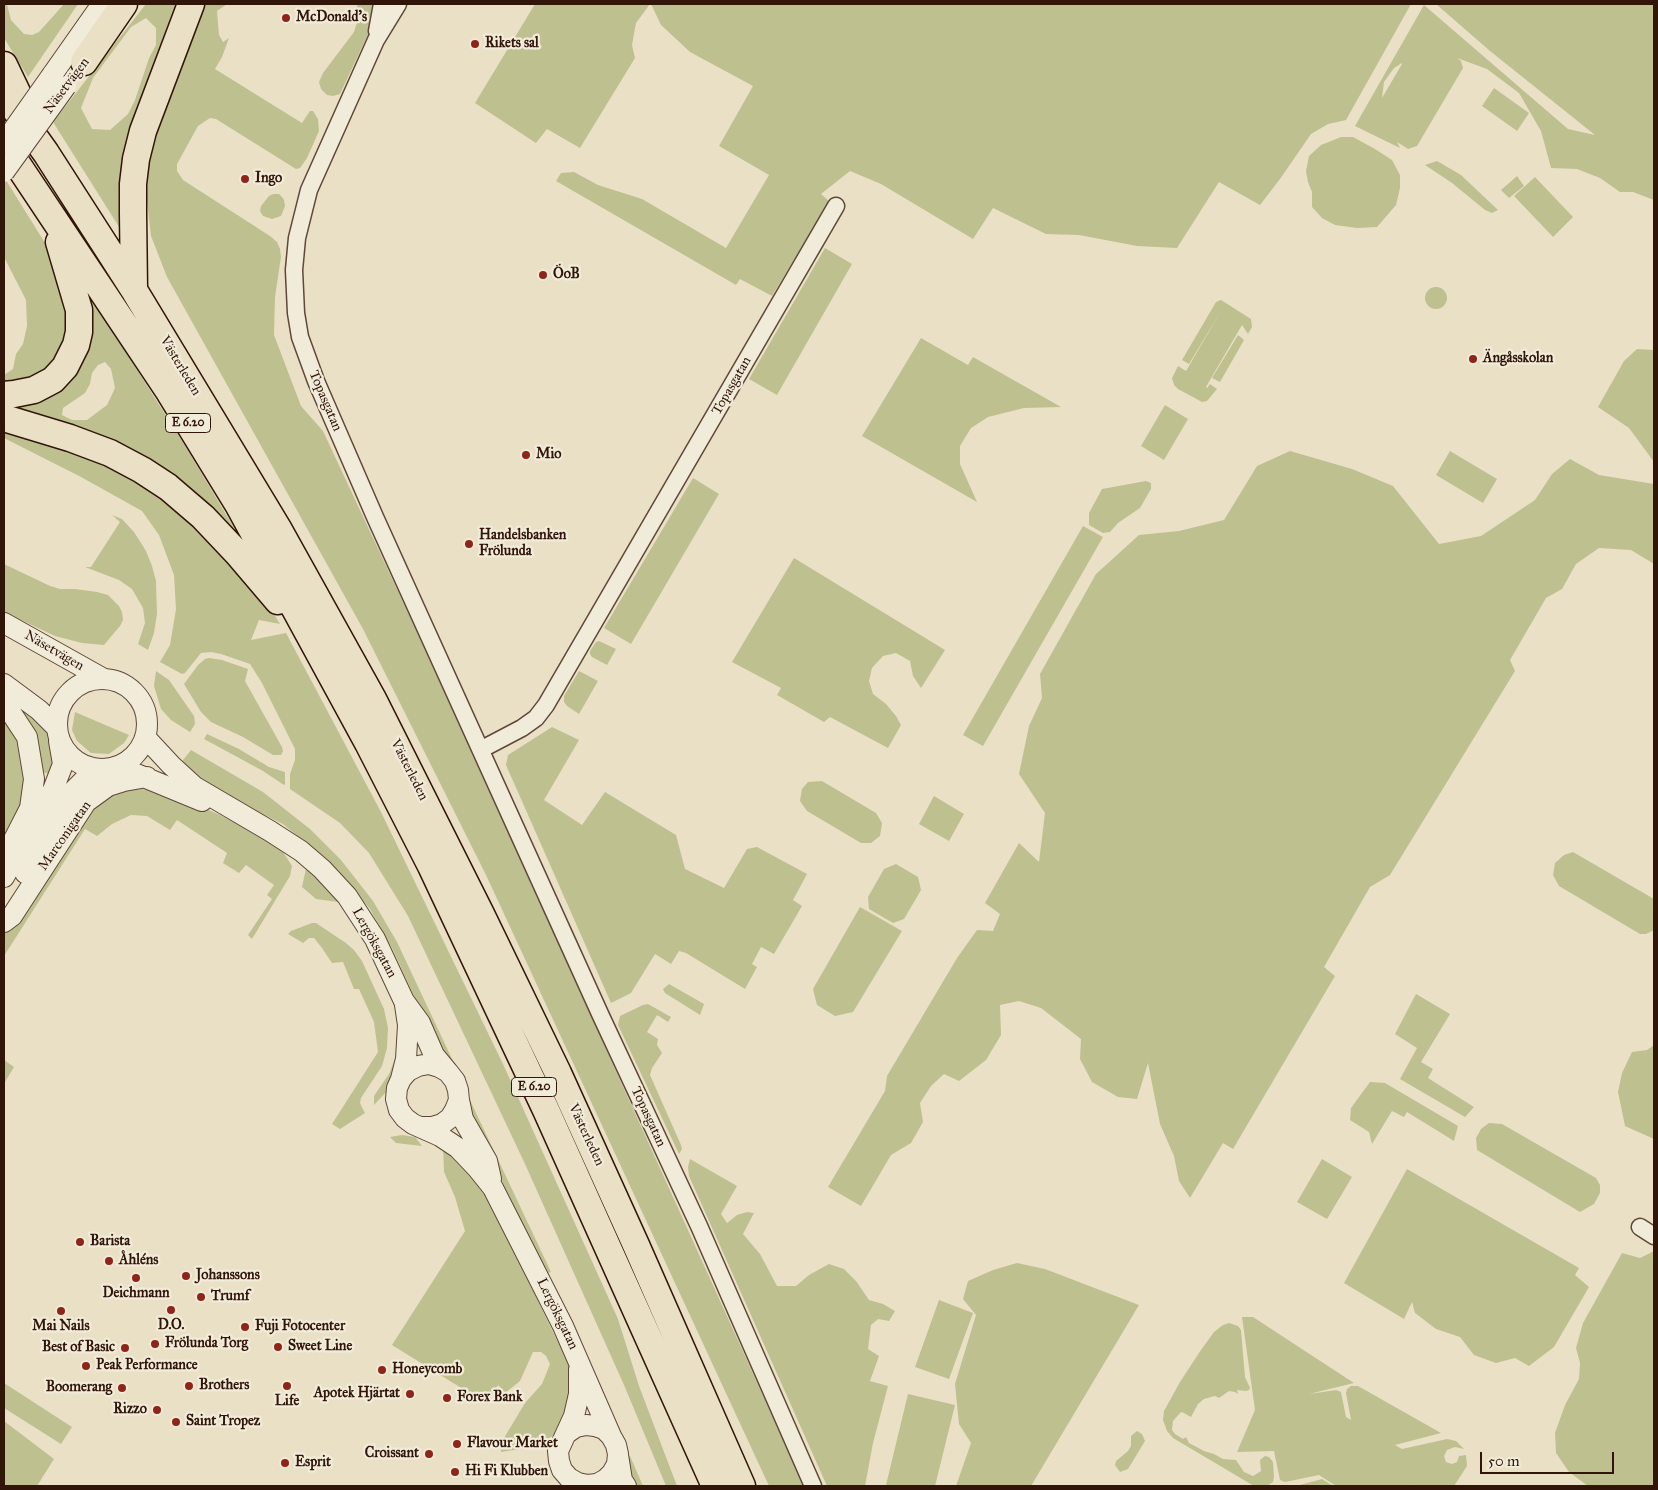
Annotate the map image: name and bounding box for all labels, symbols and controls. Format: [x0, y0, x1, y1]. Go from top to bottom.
place label: McDonald's [296, 10, 367, 26]
marker: McDonald's [280, 12, 292, 24]
place label: Rikets sal [485, 36, 539, 52]
marker: Rikets sal [469, 38, 481, 50]
street label: Näsetvägen [40, 55, 94, 117]
place label: Ingo [255, 171, 282, 187]
marker: Ingo [239, 173, 251, 185]
place label: ÖoB [553, 267, 580, 283]
marker: ÖoB [537, 269, 549, 281]
street label: Västerleden [156, 333, 204, 399]
place label: Ängåsskolan [1483, 351, 1553, 367]
marker: Ängåsskolan [1467, 353, 1479, 365]
street label: Topasgatan [709, 354, 755, 418]
street label: Topasgatan [305, 368, 345, 434]
road number: E 6.20 [166, 413, 210, 432]
place label: Mio [536, 447, 561, 463]
marker: Mio [520, 449, 532, 461]
place label: Handelsbanken Frölunda [479, 528, 566, 560]
marker: Handelsbanken Frölunda [463, 538, 475, 550]
street label: Näsetvägen [21, 627, 87, 675]
street label: Västerleden [386, 737, 432, 803]
street label: Marconigatan [35, 798, 95, 874]
street label: Lergöksgatan [348, 905, 400, 981]
road number: E 6.20 [512, 1078, 556, 1096]
street label: Topasgatan [627, 1084, 669, 1150]
street label: Västerleden [564, 1101, 608, 1169]
place label: Barista [90, 1234, 130, 1250]
marker: Barista [74, 1236, 86, 1248]
place label: Åhléns [119, 1253, 158, 1269]
marker: Åhléns [103, 1255, 115, 1267]
place label: Johanssons [196, 1268, 260, 1284]
marker: Johanssons [180, 1270, 192, 1282]
marker: Deichmann [130, 1272, 142, 1284]
street label: Lergöksgatan [532, 1275, 582, 1353]
place label: Deichmann [102, 1286, 170, 1302]
place label: Trumf [211, 1289, 250, 1305]
marker: Trumf [195, 1291, 207, 1303]
marker: D.O. [165, 1304, 177, 1316]
marker: Mai Nails [55, 1305, 67, 1317]
place label: D.O. [158, 1318, 184, 1334]
place label: Mai Nails [32, 1319, 90, 1335]
place label: Fuji Fotocenter [255, 1319, 345, 1335]
marker: Fuji Fotocenter [239, 1321, 251, 1333]
place label: Frölunda Torg [165, 1336, 248, 1352]
marker: Frölunda Torg [149, 1338, 161, 1350]
place label: Sweet Line [288, 1339, 352, 1355]
place label: Best of Basic [42, 1340, 115, 1356]
marker: Sweet Line [272, 1341, 284, 1353]
marker: Best of Basic [119, 1342, 131, 1354]
place label: Peak Performance [96, 1358, 198, 1374]
marker: Peak Performance [80, 1360, 92, 1372]
place label: Honeycomb [392, 1362, 462, 1378]
marker: Honeycomb [376, 1364, 388, 1376]
place label: Brothers [199, 1378, 249, 1394]
place label: Boomerang [46, 1380, 112, 1396]
marker: Brothers [183, 1380, 195, 1392]
marker: Life [281, 1380, 293, 1392]
marker: Boomerang [116, 1382, 128, 1394]
place label: Apotek Hjärtat [314, 1386, 400, 1402]
marker: Apotek Hjärtat [404, 1388, 416, 1400]
place label: Forex Bank [457, 1390, 522, 1406]
marker: Forex Bank [441, 1392, 453, 1404]
place label: Life [275, 1394, 299, 1410]
place label: Rizzo [113, 1402, 147, 1418]
marker: Rizzo [151, 1404, 163, 1416]
place label: Saint Tropez [186, 1414, 260, 1430]
marker: Saint Tropez [170, 1416, 182, 1428]
place label: Flavour Market [467, 1436, 558, 1452]
marker: Flavour Market [451, 1438, 463, 1450]
scale bar [1483, 1442, 1617, 1474]
place label: Croissant [365, 1446, 419, 1462]
marker: Croissant [423, 1448, 435, 1460]
text: 50 m [1488, 1452, 1520, 1470]
place label: Esprit [295, 1455, 331, 1471]
marker: Esprit [279, 1457, 291, 1469]
place label: Hi Fi Klubben [465, 1464, 548, 1480]
marker: Hi Fi Klubben [449, 1466, 461, 1478]

